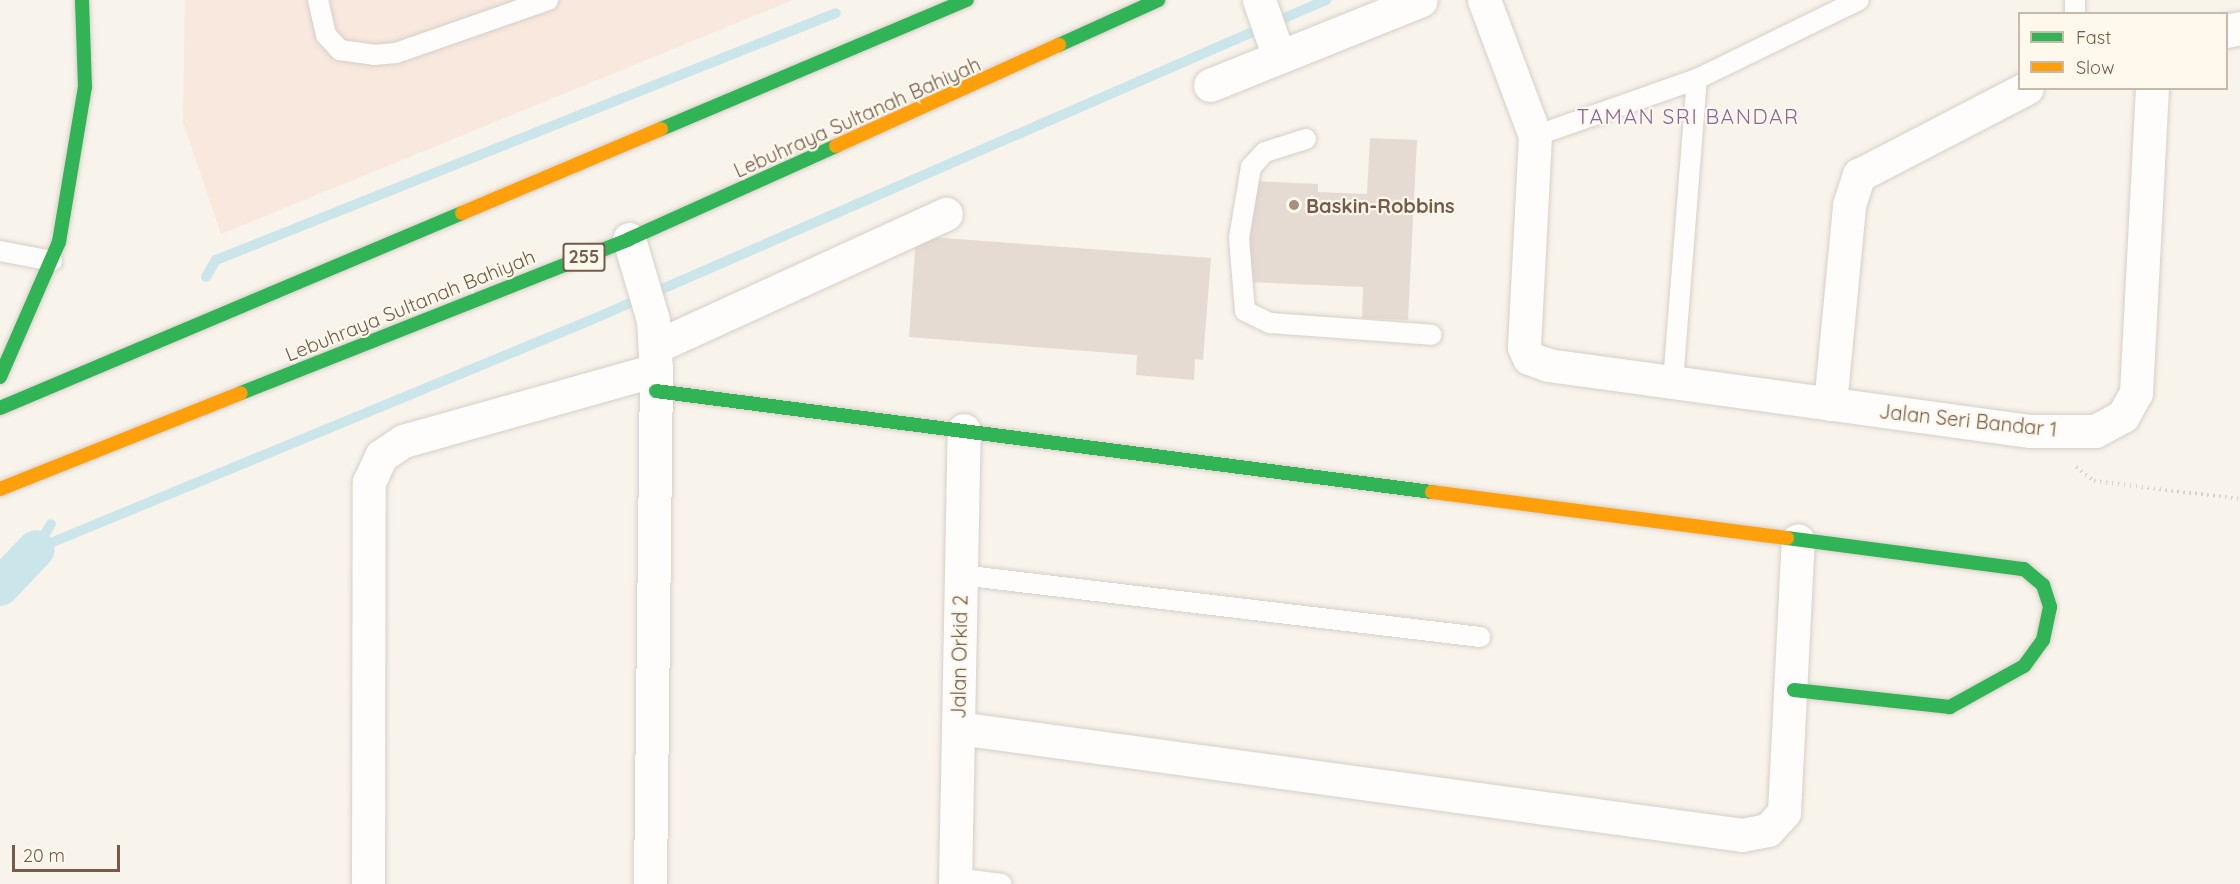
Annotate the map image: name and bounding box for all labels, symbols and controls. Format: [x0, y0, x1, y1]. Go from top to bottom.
legend [2018, 12, 2228, 90]
text: Fast [2076, 26, 2111, 49]
street label: Lebuhraya Sultanah Bahiyah [730, 52, 984, 182]
text: Slow [2076, 56, 2114, 79]
district label: TAMAN SRI BANDAR [1576, 103, 1800, 129]
place label: Baskin-Robbins [1306, 193, 1455, 217]
marker: Baskin-Robbins [1287, 198, 1301, 212]
road number: 255 [562, 242, 606, 272]
street label: Lebuhraya Sultanah Bahiyah [281, 244, 539, 366]
street label: Jalan Seri Bandar 1 [1878, 399, 2058, 441]
street label: Jalan Orkid 2 [946, 595, 972, 719]
scale bar [15, 833, 123, 871]
text: 20 m [23, 844, 65, 867]

